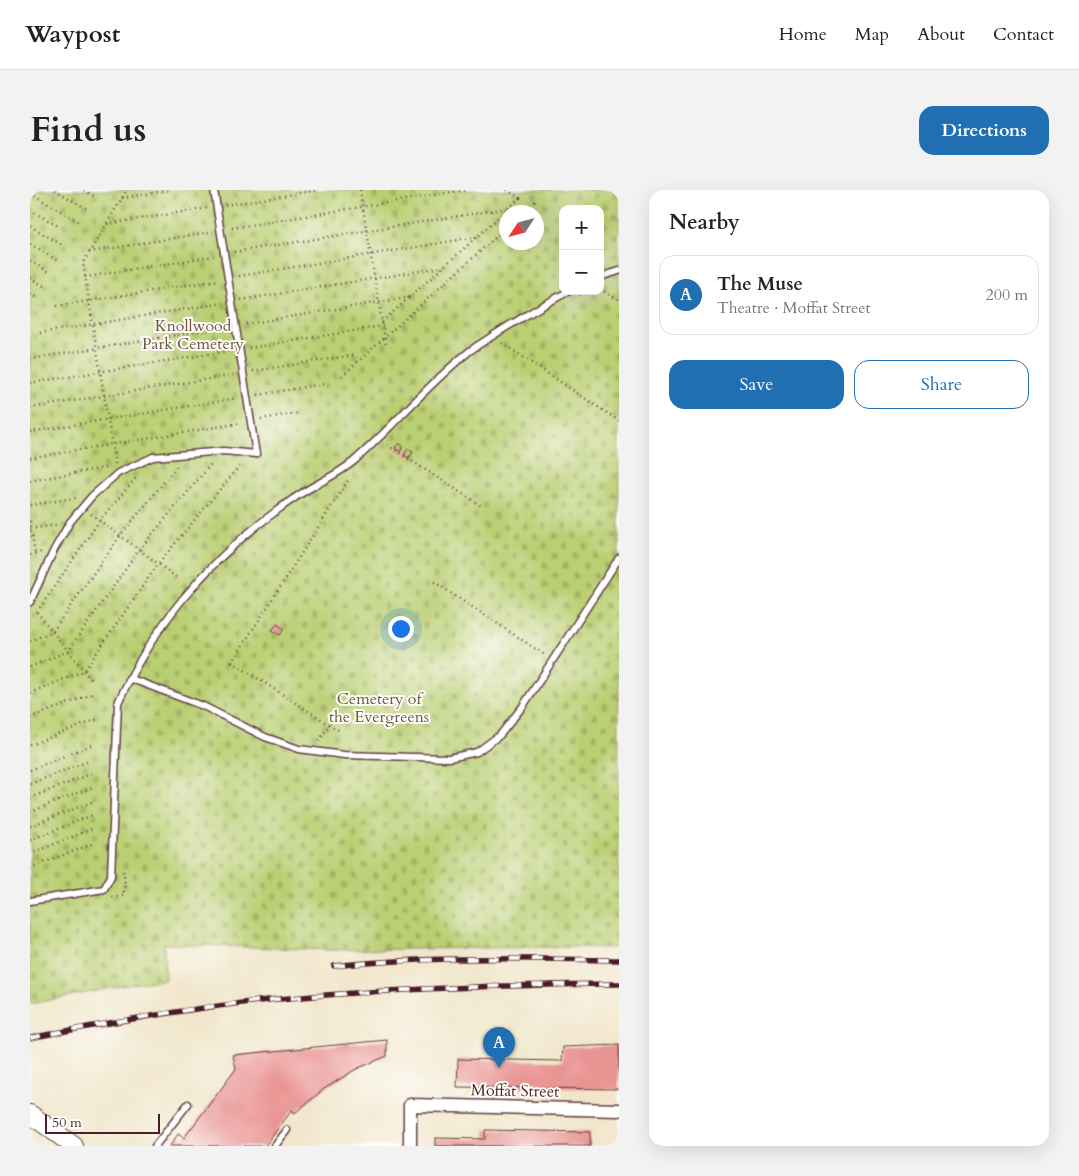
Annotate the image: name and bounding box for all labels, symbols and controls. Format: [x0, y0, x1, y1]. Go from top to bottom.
text: Waypost [25, 18, 120, 51]
text: Home [779, 22, 827, 47]
text: Map [855, 22, 889, 47]
text: About [917, 22, 965, 47]
text: Contact [993, 22, 1054, 47]
text: Find us [30, 106, 146, 154]
button: Directions [919, 106, 1049, 155]
north arrow [499, 205, 544, 250]
map controls [559, 205, 604, 295]
button: + [559, 205, 604, 250]
text: Nearby [669, 208, 740, 237]
button: − [559, 250, 604, 295]
text: The Muse [717, 271, 803, 297]
text: A [680, 284, 692, 306]
text: 200 m [986, 284, 1028, 306]
text: Theatre · Moffat Street [717, 297, 871, 319]
park label: Knollwood Park Cemetery [142, 315, 245, 355]
button: Save [669, 360, 844, 409]
button: Share [854, 360, 1029, 409]
your location [388, 616, 414, 642]
park label: Cemetery of the Evergreens [329, 688, 429, 728]
pin: A [483, 1027, 515, 1068]
street label: Moffat Street [471, 1079, 559, 1103]
scale bar [45, 1111, 160, 1134]
text: 50 m [52, 1113, 82, 1132]

